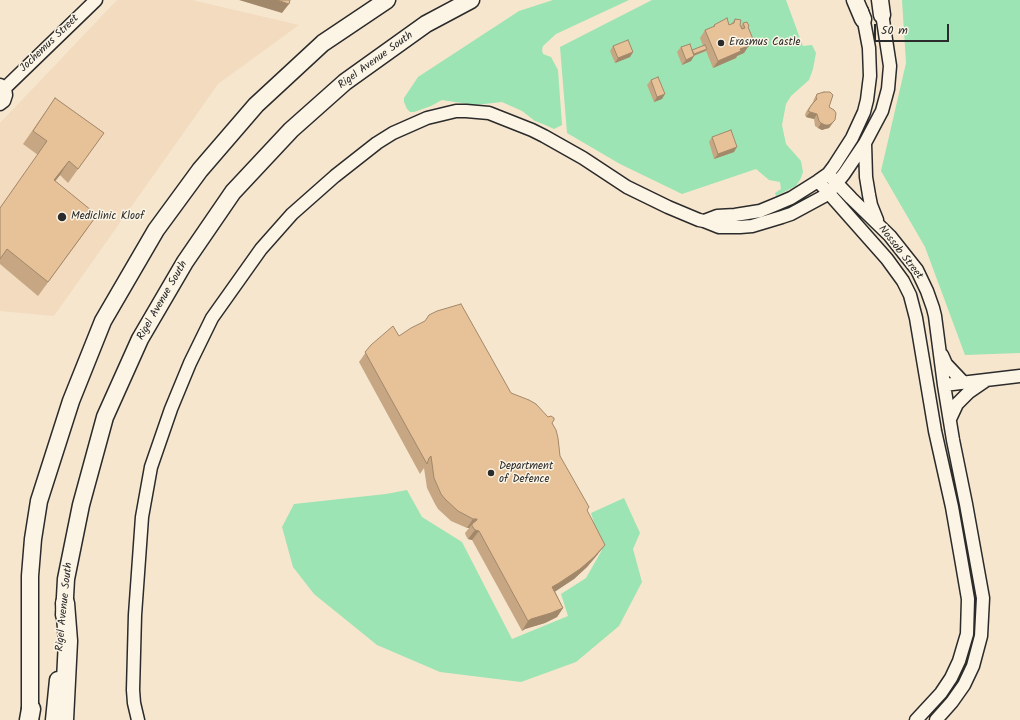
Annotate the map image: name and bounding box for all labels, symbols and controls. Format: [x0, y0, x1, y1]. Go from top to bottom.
street label: Jochemus Street [18, 13, 82, 75]
scale bar [876, 16, 951, 42]
text: 50 m [881, 21, 908, 40]
street label: Rigel Avenue South [336, 29, 416, 93]
place label: Erasmus Castle [729, 36, 800, 50]
marker: Erasmus Castle [716, 38, 726, 48]
place label: Mediclinic Kloof [71, 210, 144, 224]
marker: Mediclinic Kloof [56, 211, 68, 223]
street label: Nossob Street [875, 223, 925, 283]
street label: Rigel Avenue South [135, 259, 191, 343]
place label: Department of Defence [499, 460, 553, 486]
marker: Department of Defence [486, 468, 496, 478]
street label: Rigel Avenue South [54, 562, 76, 652]

